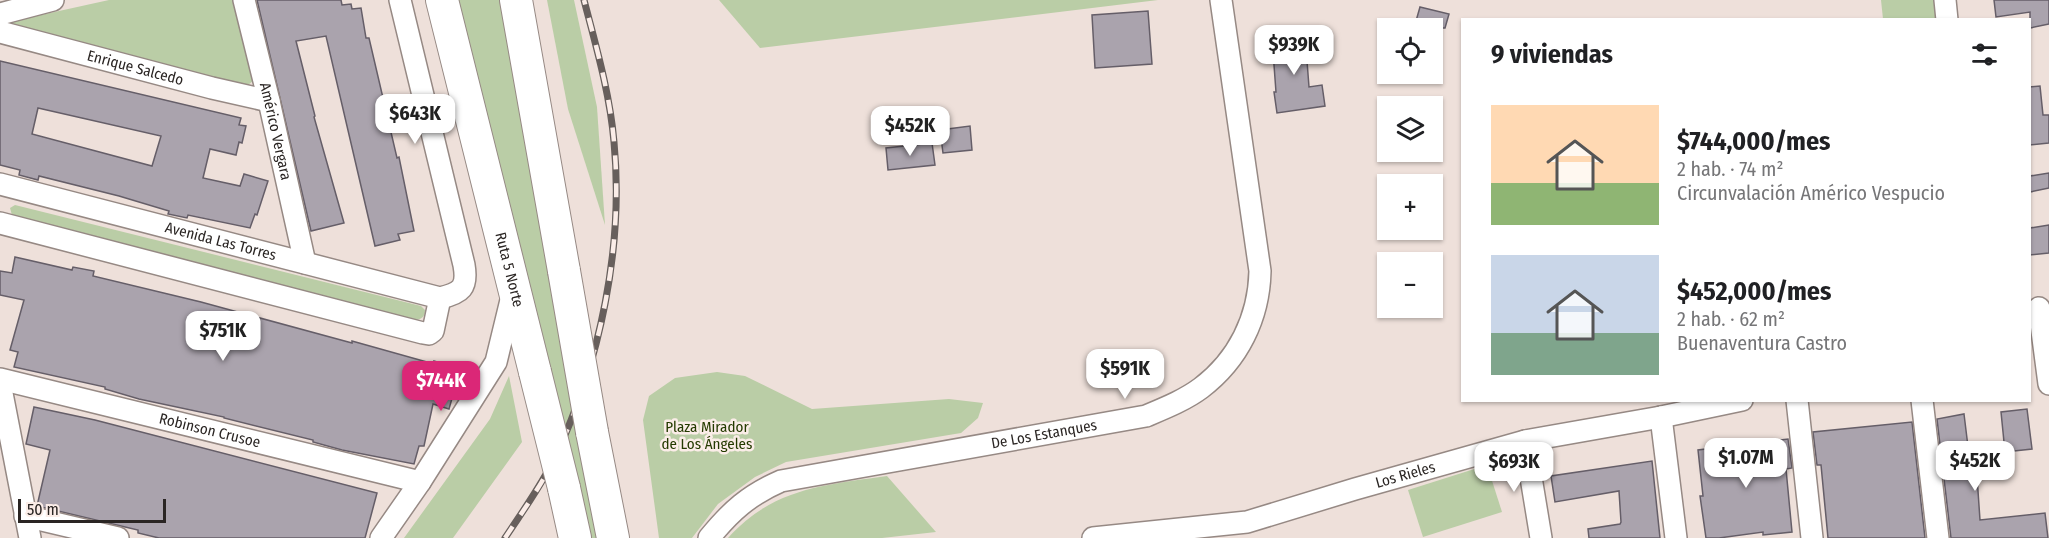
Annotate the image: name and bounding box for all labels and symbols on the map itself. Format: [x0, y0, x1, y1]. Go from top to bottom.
pin: $939K [1252, 25, 1336, 76]
street label: Enrique Salcedo [85, 46, 185, 89]
street label: Américo Vergara [256, 81, 295, 182]
pin: $643K [373, 94, 457, 145]
pin: $452K [868, 106, 952, 157]
street label: Avenida Las Torres [163, 218, 278, 264]
street label: Ruta 5 Norte [491, 230, 527, 309]
pin: $751K [181, 311, 265, 362]
pin: $591K [1083, 349, 1167, 400]
pin: $744K [399, 361, 483, 412]
street label: Robinson Crusoe [157, 409, 262, 452]
street label: De Los Estanques [990, 416, 1098, 452]
park label: Plaza Mirador de Los Ángeles [662, 418, 752, 453]
pin: $1.07M [1697, 438, 1795, 489]
pin: $452K [1933, 441, 2017, 492]
pin: $693K [1472, 442, 1556, 493]
street label: Los Rieles [1373, 458, 1437, 492]
scale bar [18, 496, 166, 524]

